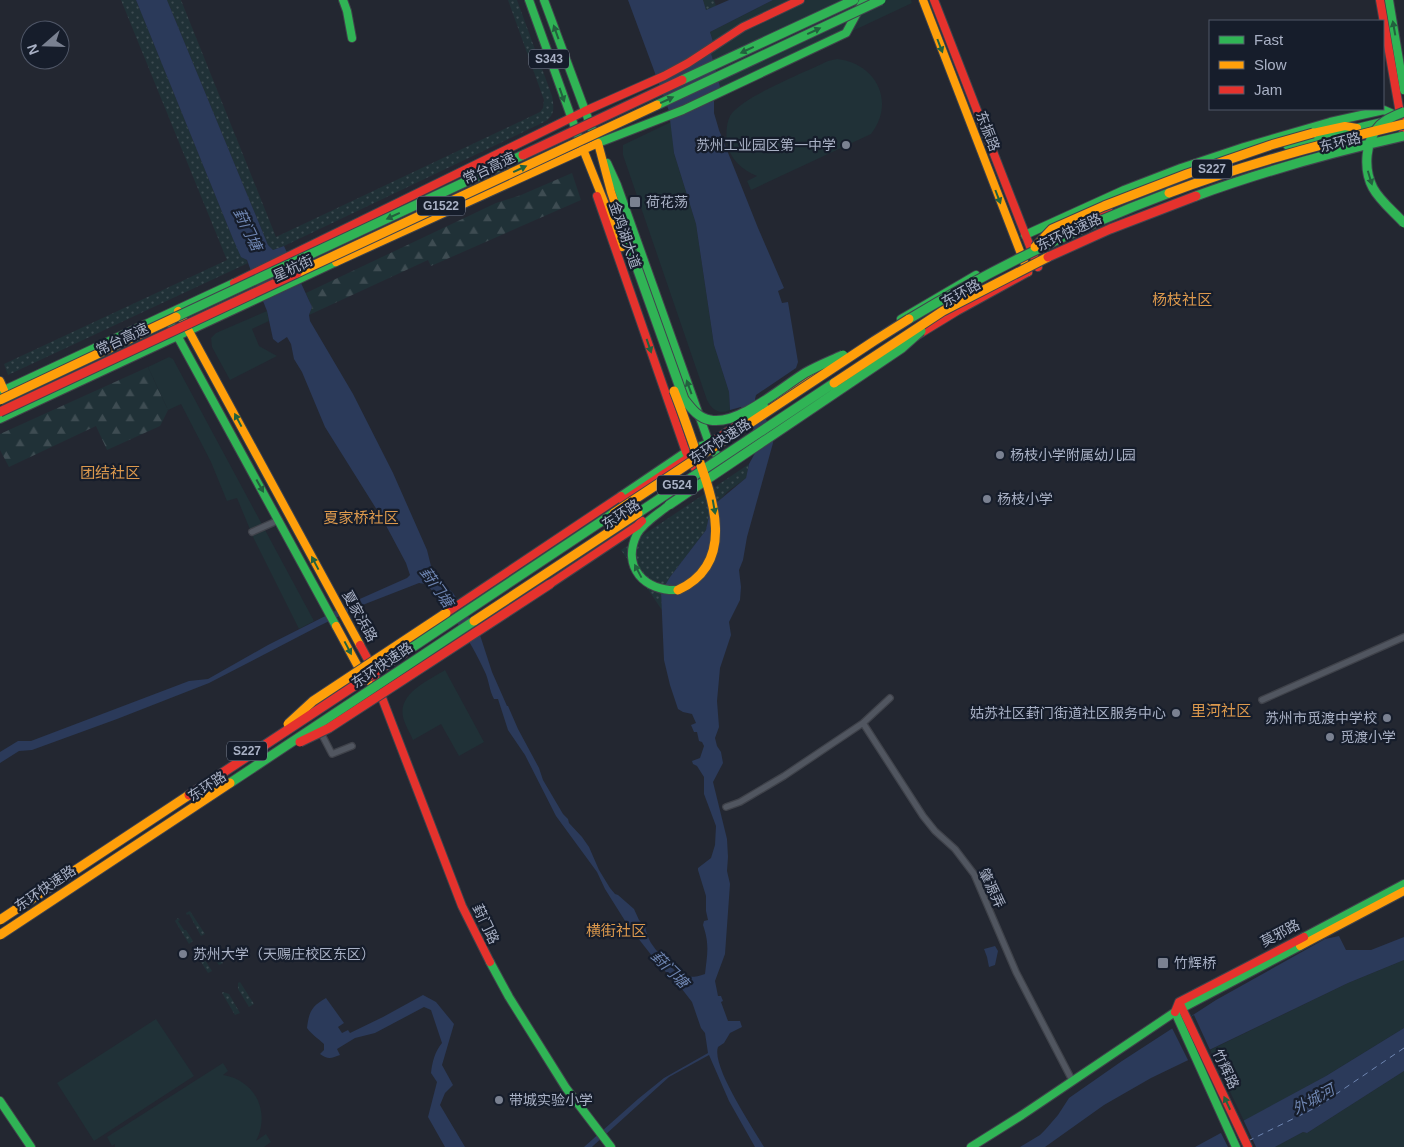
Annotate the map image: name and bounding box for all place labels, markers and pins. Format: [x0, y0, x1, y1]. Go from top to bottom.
place label: 苏州工业园区第一中学 [696, 137, 836, 153]
marker: 苏州工业园区第一中学 [840, 139, 852, 151]
place label: 荷花荡 [646, 194, 688, 210]
marker: 荷花荡 [628, 195, 642, 209]
place label: 杨枝小学附属幼儿园 [1010, 447, 1136, 463]
marker: 杨枝小学附属幼儿园 [994, 449, 1006, 461]
place label: 杨枝小学 [997, 491, 1053, 507]
marker: 杨枝小学 [981, 493, 993, 505]
place label: 姑苏社区葑门街道社区服务中心 [970, 705, 1166, 721]
marker: 姑苏社区葑门街道社区服务中心 [1170, 707, 1182, 719]
place label: 苏州市觅渡中学校 [1265, 710, 1377, 726]
marker: 苏州市觅渡中学校 [1381, 712, 1393, 724]
place label: 觅渡小学 [1340, 729, 1396, 745]
marker: 觅渡小学 [1324, 731, 1336, 743]
place label: 苏州大学（天赐庄校区东区） [193, 946, 375, 962]
marker: 苏州大学（天赐庄校区东区） [177, 948, 189, 960]
place label: 竹辉桥 [1174, 955, 1216, 971]
marker: 竹辉桥 [1156, 956, 1170, 970]
place label: 带城实验小学 [509, 1092, 593, 1108]
marker: 带城实验小学 [493, 1094, 505, 1106]

